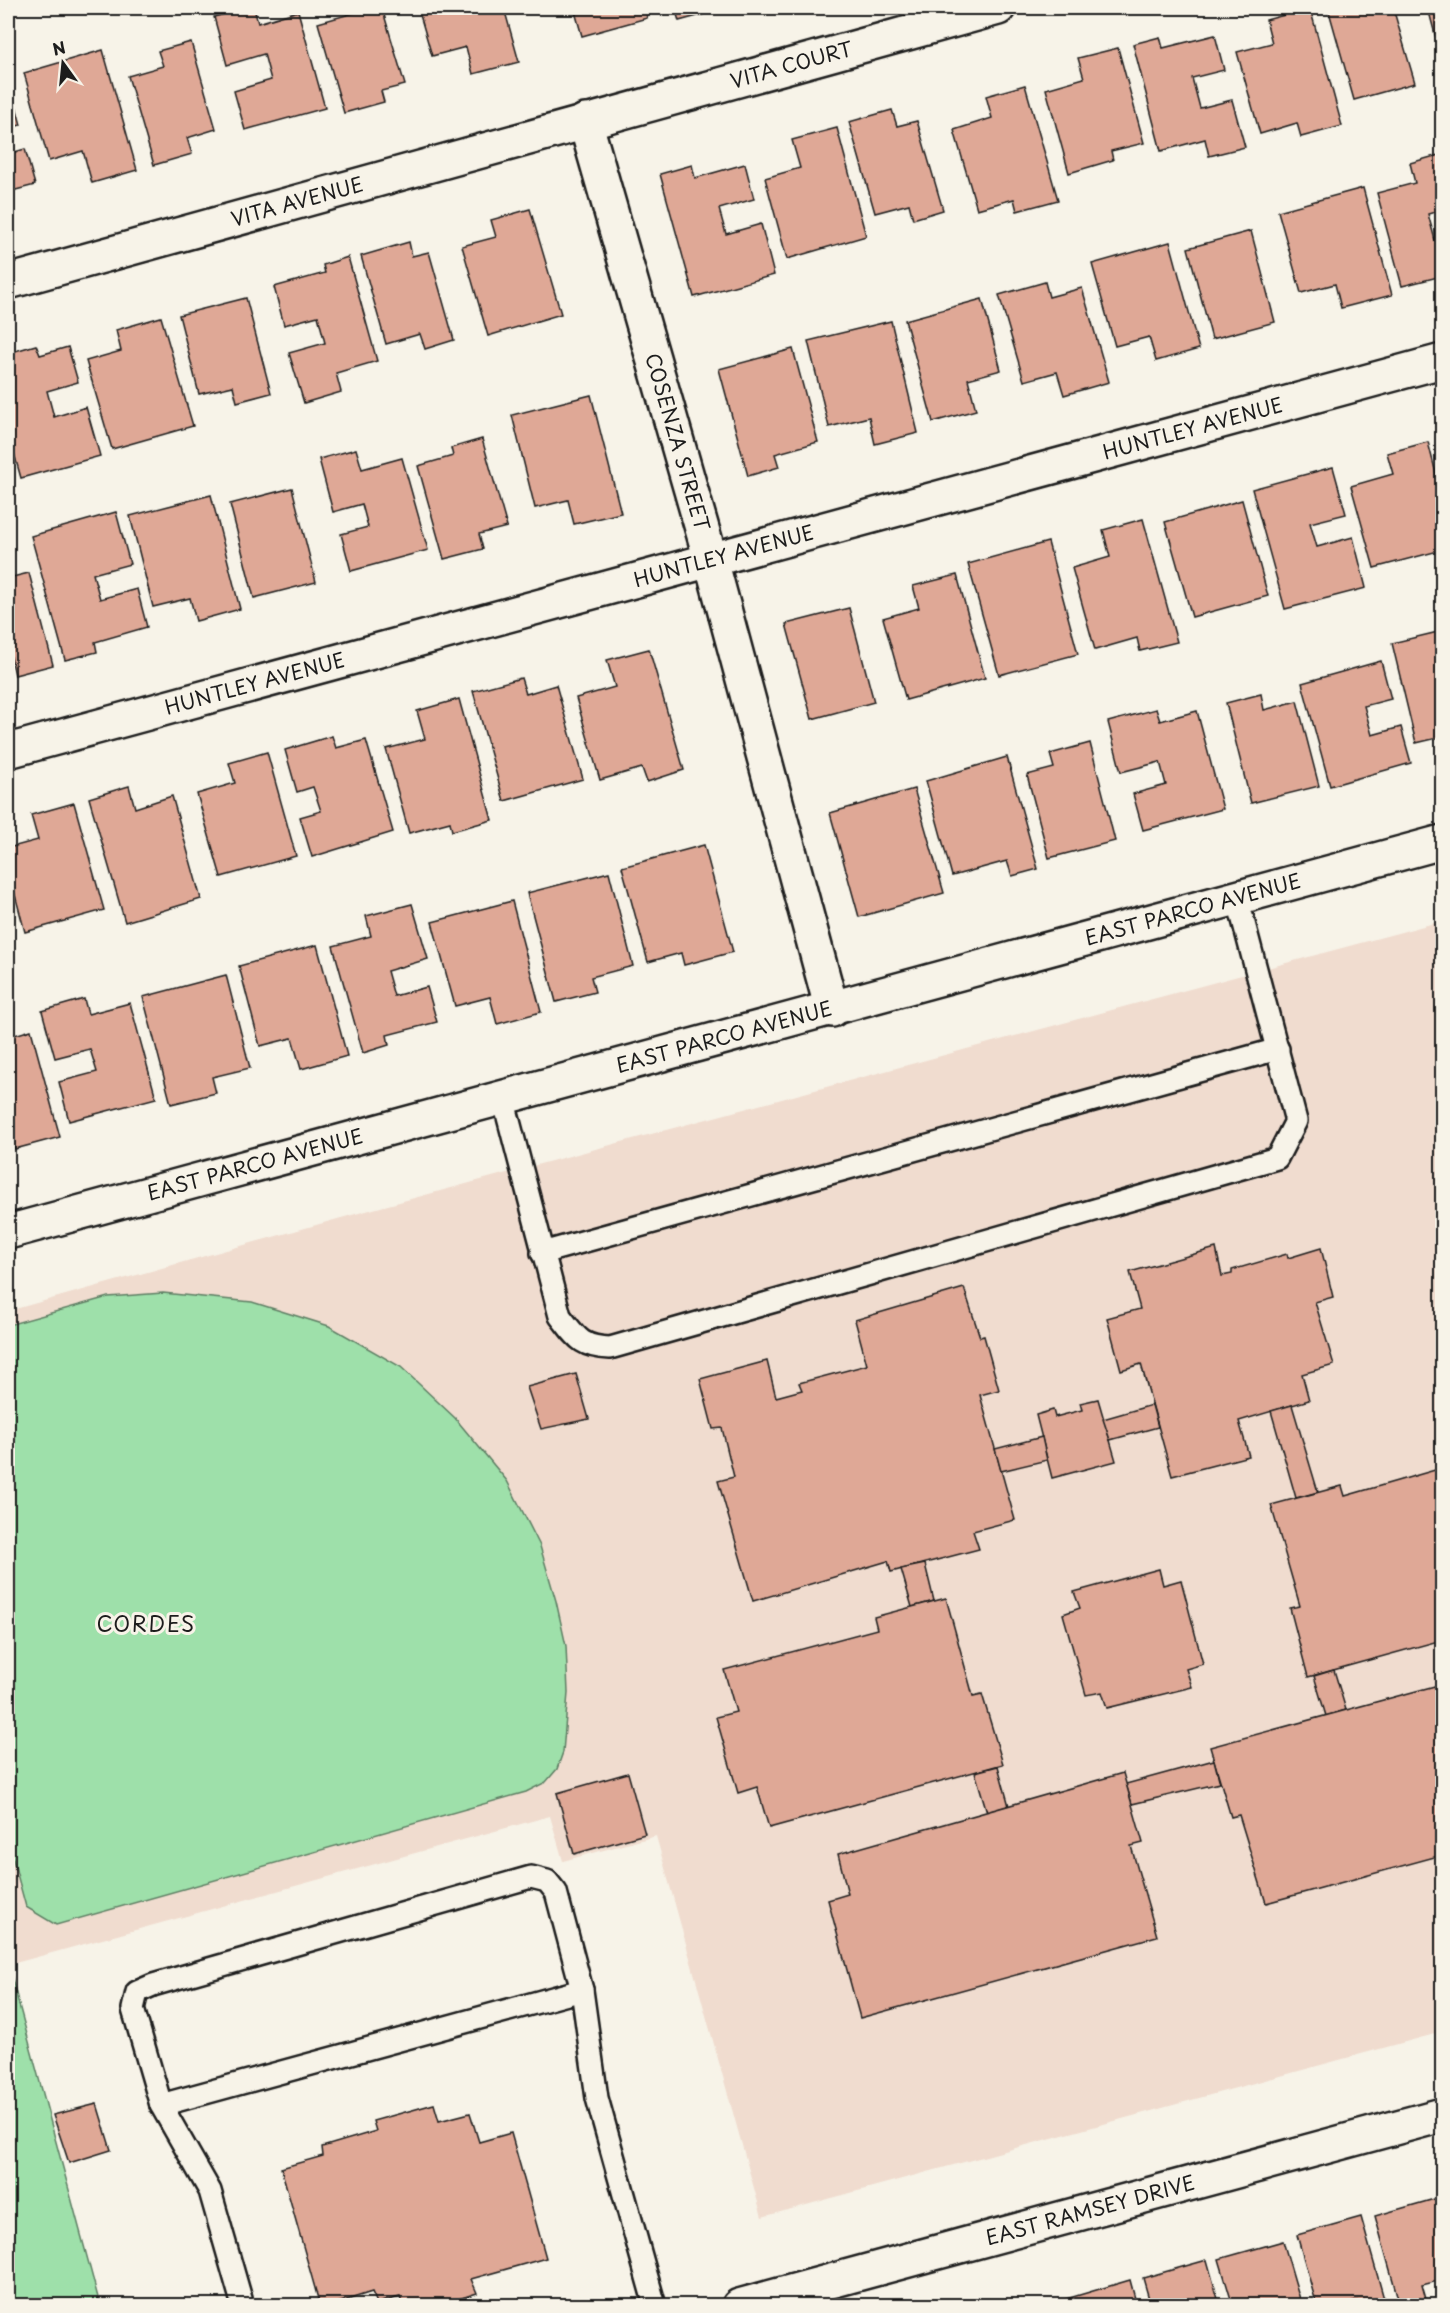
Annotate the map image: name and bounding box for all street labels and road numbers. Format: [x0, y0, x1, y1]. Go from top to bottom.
street label: VITA COURT [727, 33, 856, 95]
street label: VITA AVENUE [227, 168, 366, 234]
street label: COSENZA STREET [638, 349, 718, 534]
street label: HUNTLEY AVENUE [1099, 389, 1286, 467]
street label: HUNTLEY AVENUE [630, 516, 817, 594]
street label: HUNTLEY AVENUE [161, 644, 348, 722]
street label: EAST PARCO AVENUE [1081, 865, 1304, 952]
street label: EAST PARCO AVENUE [612, 993, 835, 1080]
street label: EAST PARCO AVENUE [143, 1120, 366, 1208]
street label: EAST RAMSEY DRIVE [982, 2167, 1198, 2252]

